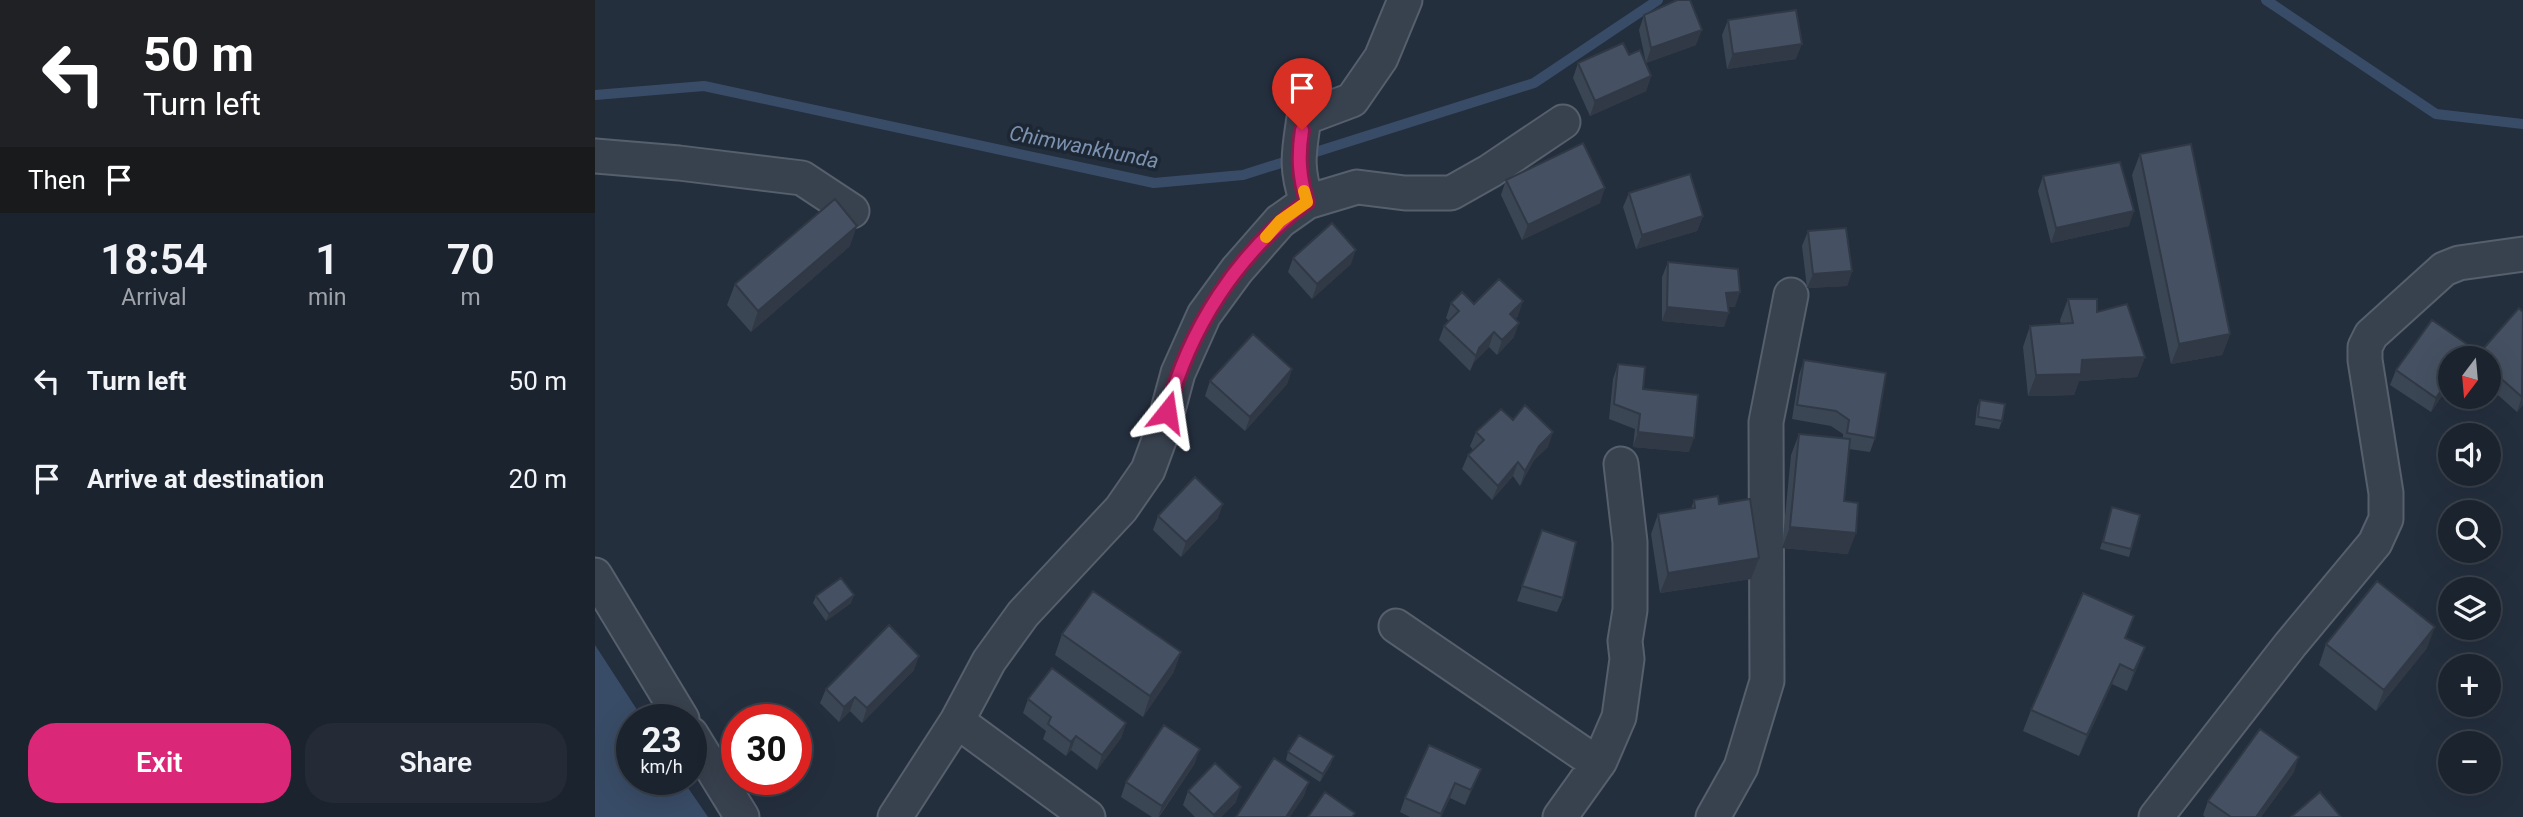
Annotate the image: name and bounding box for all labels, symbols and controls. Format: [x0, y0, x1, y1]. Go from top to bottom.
text: 50 m [143, 26, 254, 83]
icon: left [28, 28, 119, 119]
pin [1272, 58, 1332, 130]
icon: arrive [1283, 69, 1321, 107]
text: Turn left [143, 85, 261, 123]
water label: Chimwankhunda [1007, 121, 1161, 173]
icon: arrive [100, 161, 138, 199]
text: Then [28, 165, 86, 195]
text: 18:54 [100, 235, 208, 284]
text: 1 [315, 235, 339, 284]
text: 70 [447, 235, 495, 284]
text: Arrival [121, 284, 187, 311]
text: min [308, 284, 346, 311]
text: m [461, 284, 481, 311]
north arrow [2438, 346, 2501, 410]
map controls [2438, 346, 2501, 794]
icon: left [28, 362, 66, 400]
text: Turn left [87, 366, 186, 396]
text: 50 m [509, 366, 567, 396]
position arrow [1130, 375, 1204, 449]
button: sound [2438, 423, 2501, 486]
icon: arrive [28, 460, 66, 498]
text: Arrive at destination [87, 464, 324, 494]
text: 20 m [509, 464, 567, 494]
button: search [2438, 500, 2501, 563]
button: layers [2438, 577, 2501, 640]
button: + [2438, 654, 2501, 717]
speed limit sign: 30 [721, 704, 812, 795]
text: 23 [641, 720, 682, 761]
button: Exit [28, 723, 291, 803]
button: Share [305, 723, 567, 803]
button: − [2438, 731, 2501, 794]
text: km/h [640, 756, 683, 777]

